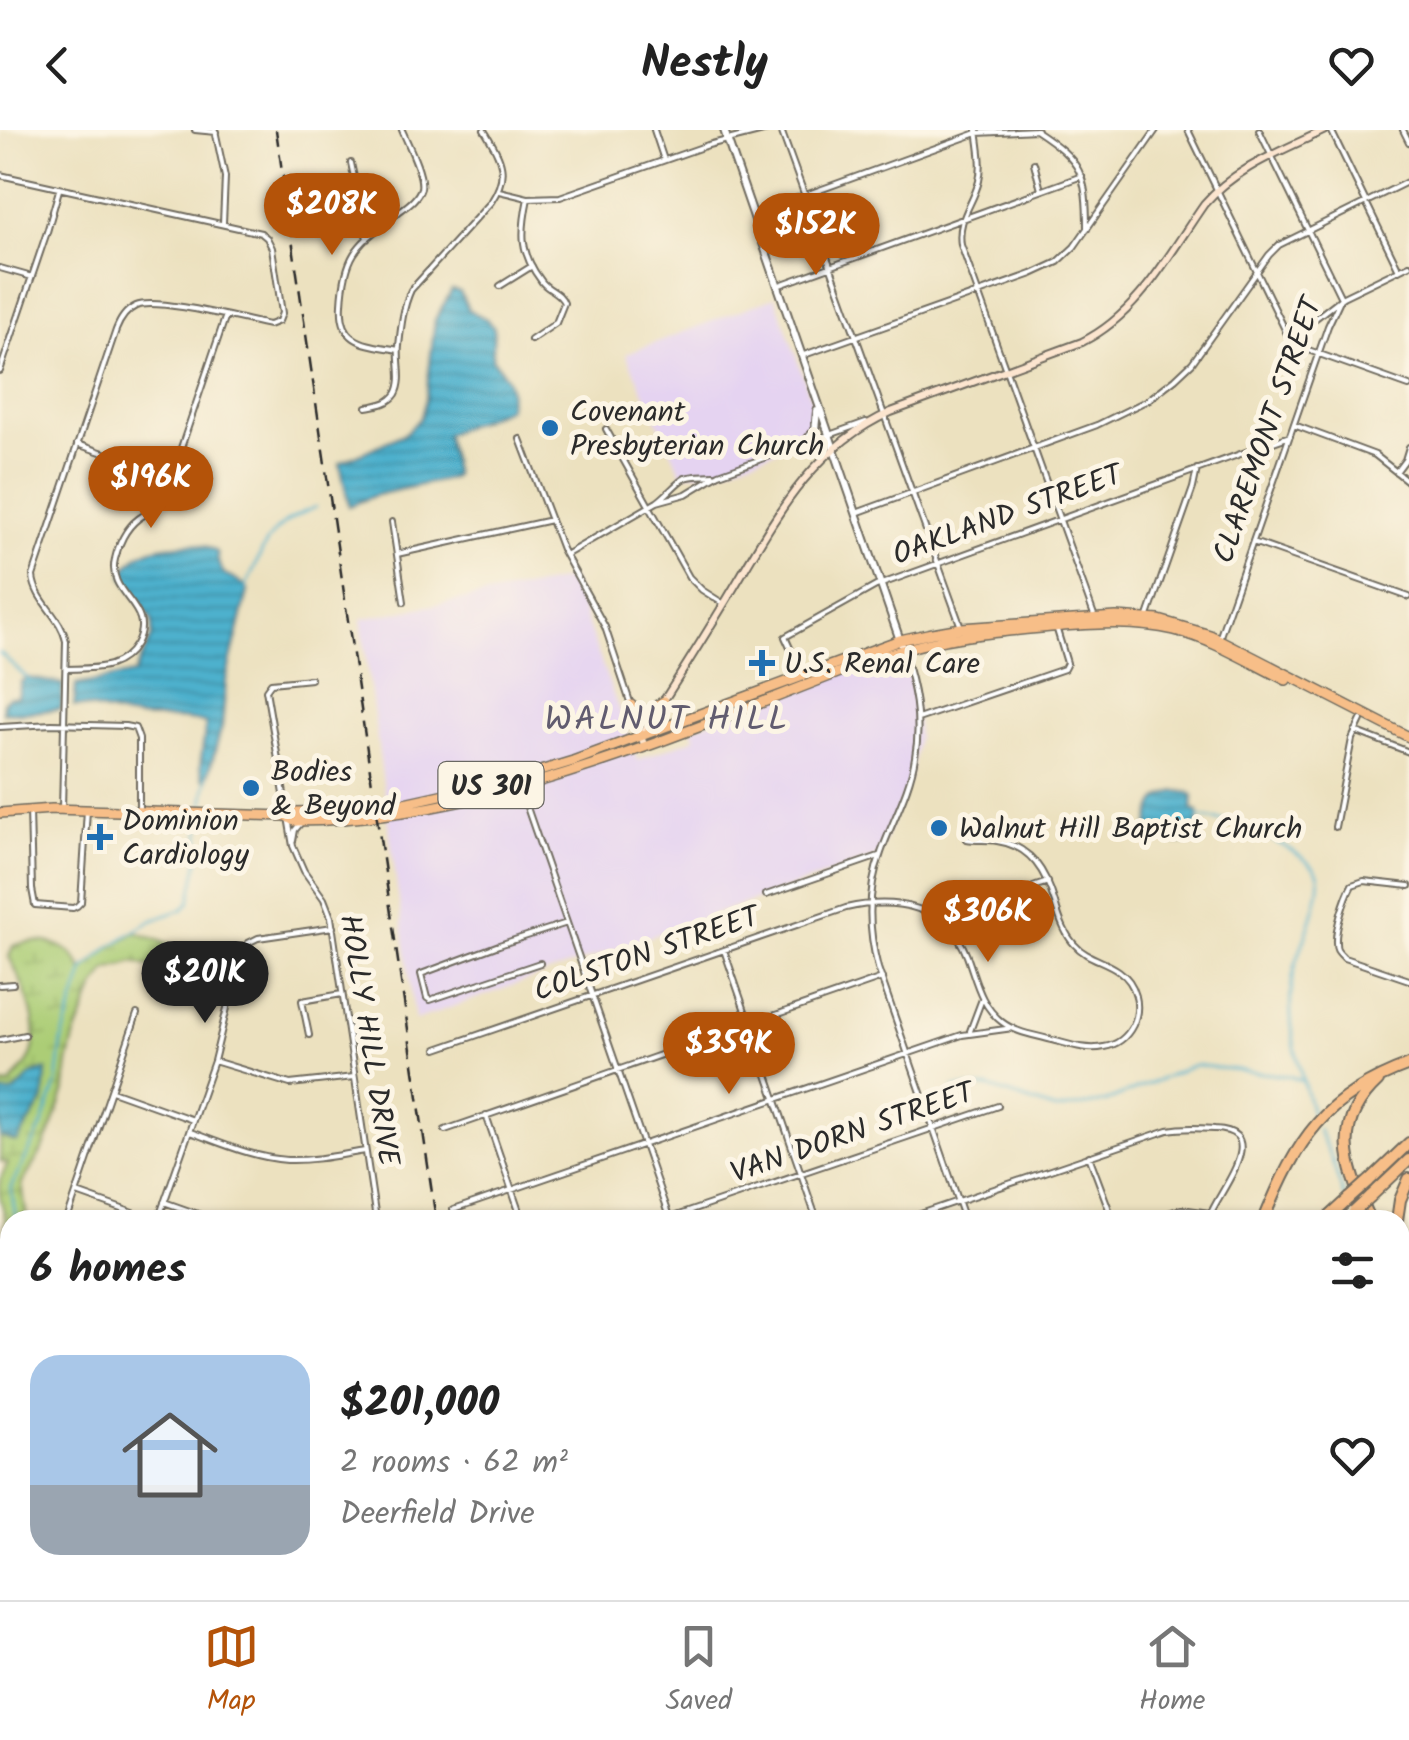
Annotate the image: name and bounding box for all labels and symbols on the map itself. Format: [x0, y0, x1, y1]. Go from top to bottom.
pin: $208K [262, 173, 402, 258]
pin: $152K [746, 193, 886, 278]
street label: CLAREMONT STREET [1201, 288, 1338, 570]
place label: Covenant Presbyterian Church [570, 389, 824, 471]
marker: Covenant Presbyterian Church [539, 417, 561, 439]
pin: $196K [81, 446, 221, 531]
street label: OAKLAND STREET [886, 451, 1132, 580]
place label: U.S. Renal Care [784, 641, 980, 689]
marker: U.S. Renal Care [749, 650, 775, 676]
district label: WALNUT HILL [544, 693, 790, 749]
place label: Bodies & Beyond [271, 749, 396, 831]
road number: US 301 [438, 762, 544, 808]
marker: Bodies & Beyond [240, 777, 262, 799]
place label: Dominion Cardiology [122, 798, 250, 880]
place label: Walnut Hill Baptist Church [959, 806, 1302, 854]
marker: Walnut Hill Baptist Church [928, 817, 950, 839]
marker: Dominion Cardiology [87, 824, 113, 850]
pin: $306K [918, 880, 1058, 965]
street label: COLSTON STREET [527, 893, 769, 1016]
street label: HOLLY HILL DRIVE [324, 911, 412, 1171]
pin: $201K [135, 941, 275, 1026]
pin: $359K [659, 1012, 799, 1097]
street label: VAN DORN STREET [724, 1069, 984, 1198]

